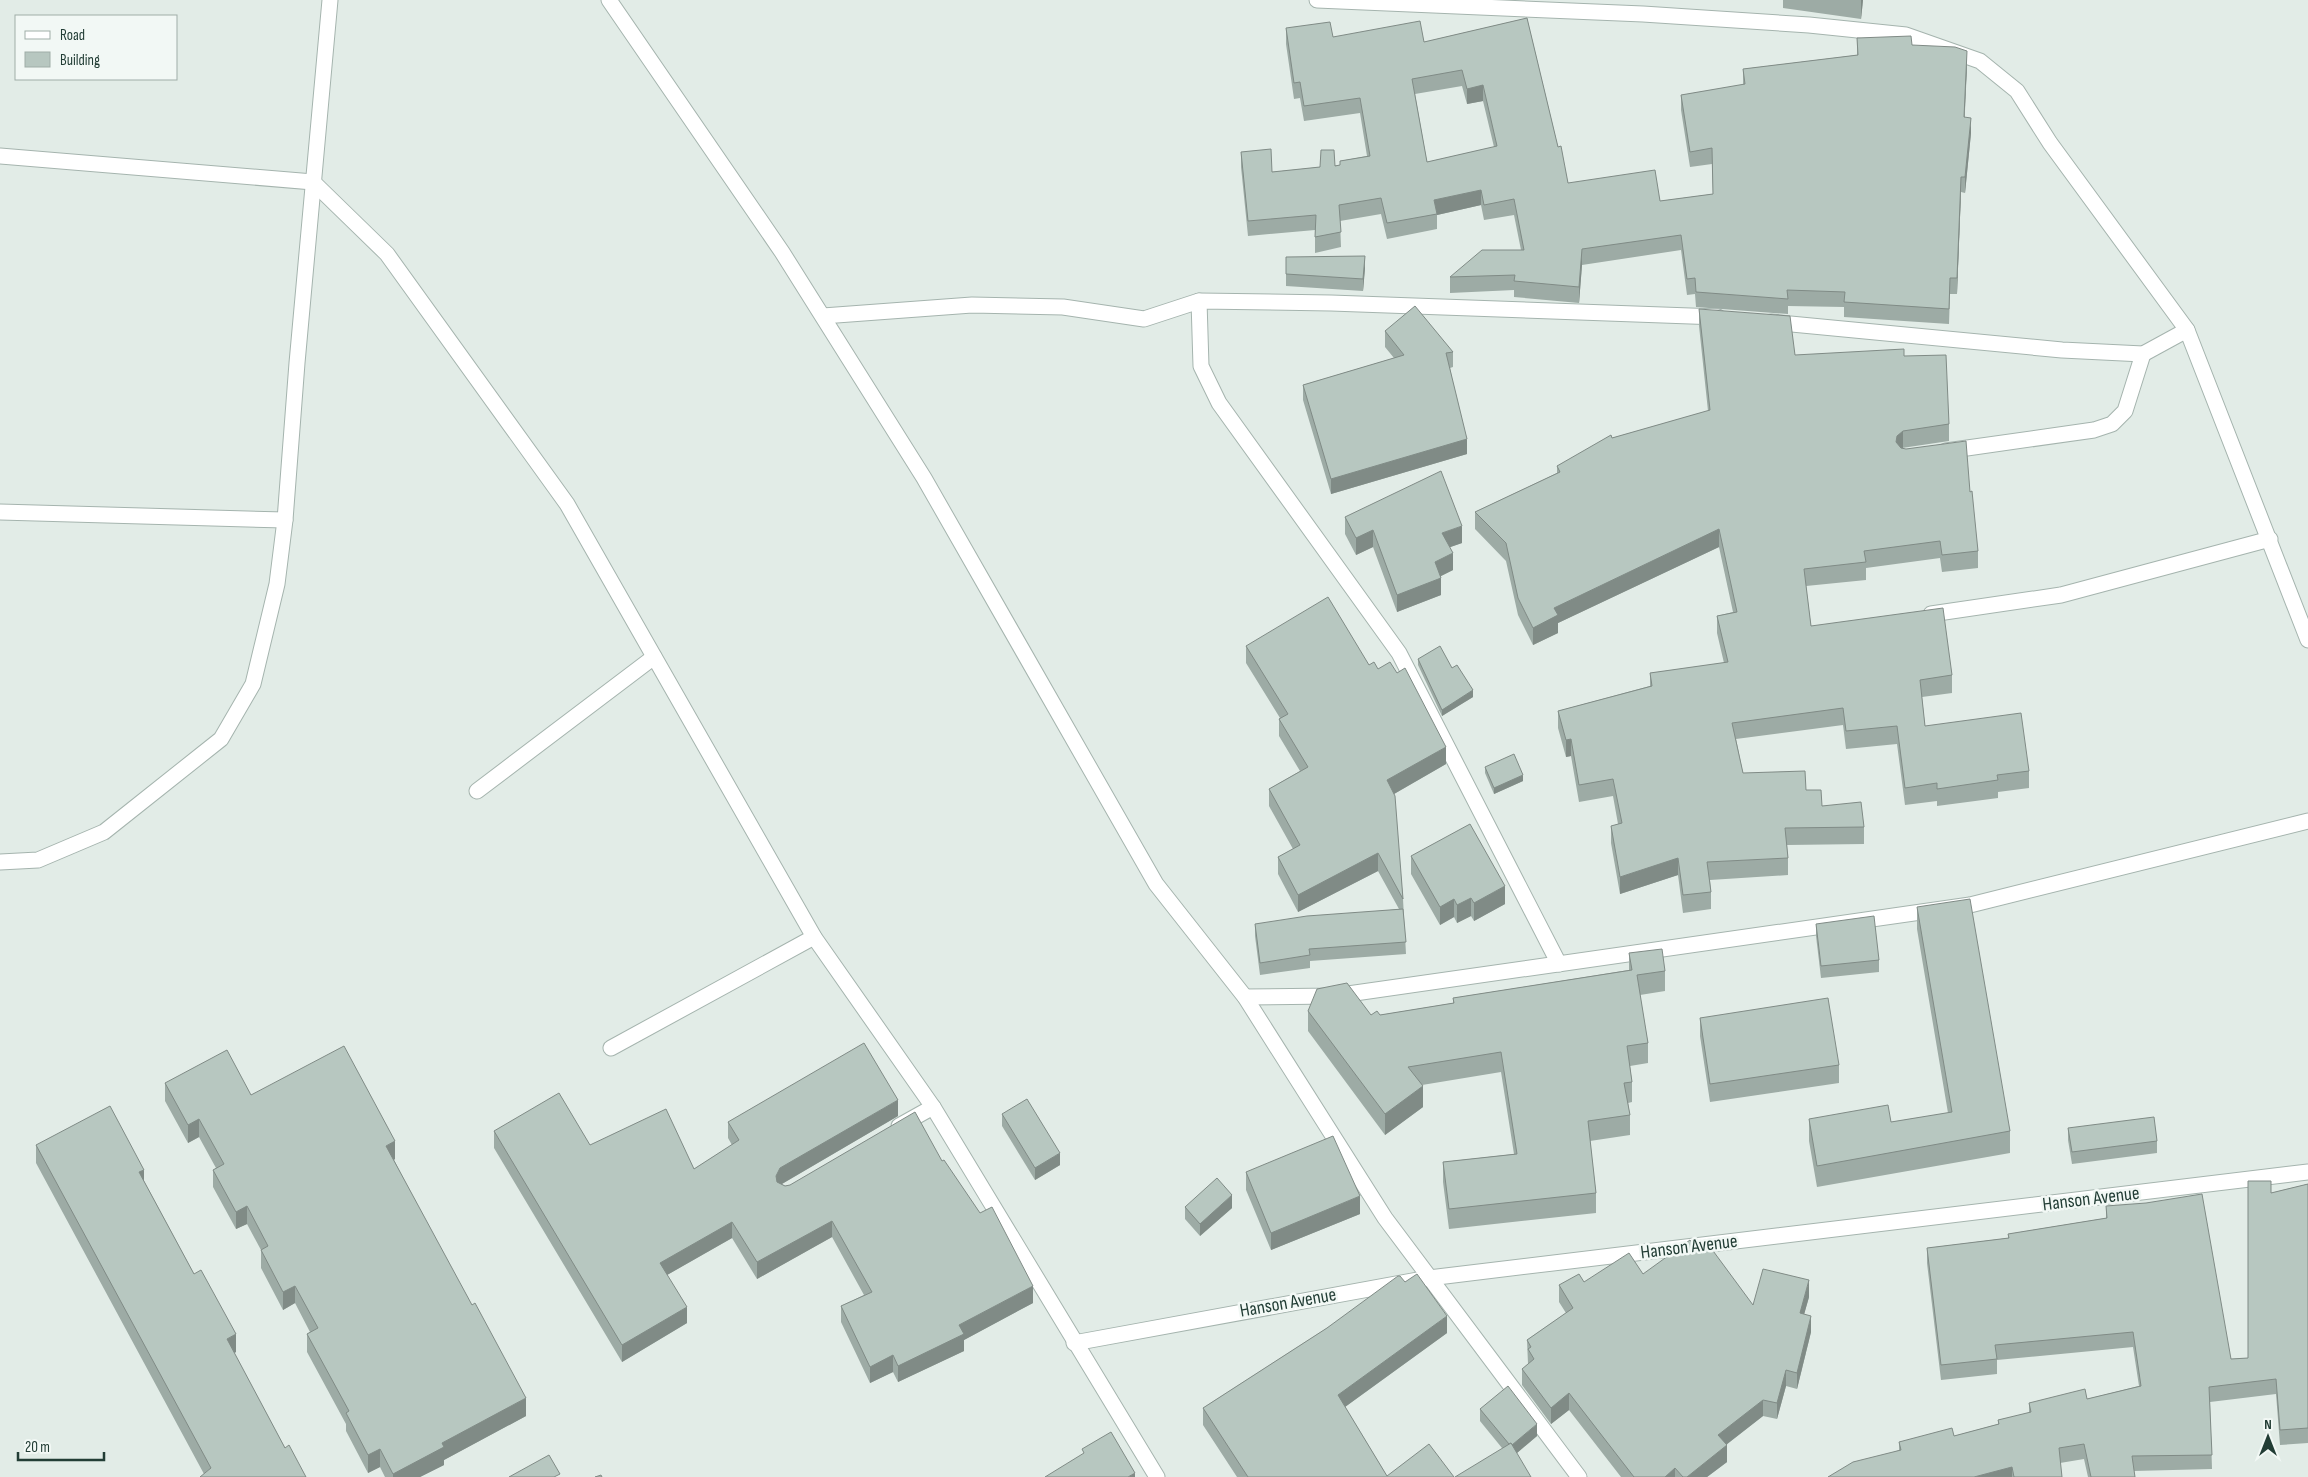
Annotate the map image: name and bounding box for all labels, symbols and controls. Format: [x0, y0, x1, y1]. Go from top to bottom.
legend [15, 15, 178, 80]
text: Road [60, 26, 85, 45]
text: Building [60, 51, 100, 70]
street label: Hanson Avenue [2041, 1182, 2141, 1216]
street label: Hanson Avenue [1639, 1230, 1739, 1264]
street label: Hanson Avenue [1238, 1283, 1338, 1323]
north arrow [2243, 1412, 2293, 1462]
text: N [2264, 1416, 2272, 1433]
scale bar [18, 1430, 104, 1462]
text: 20 m [25, 1438, 50, 1457]

